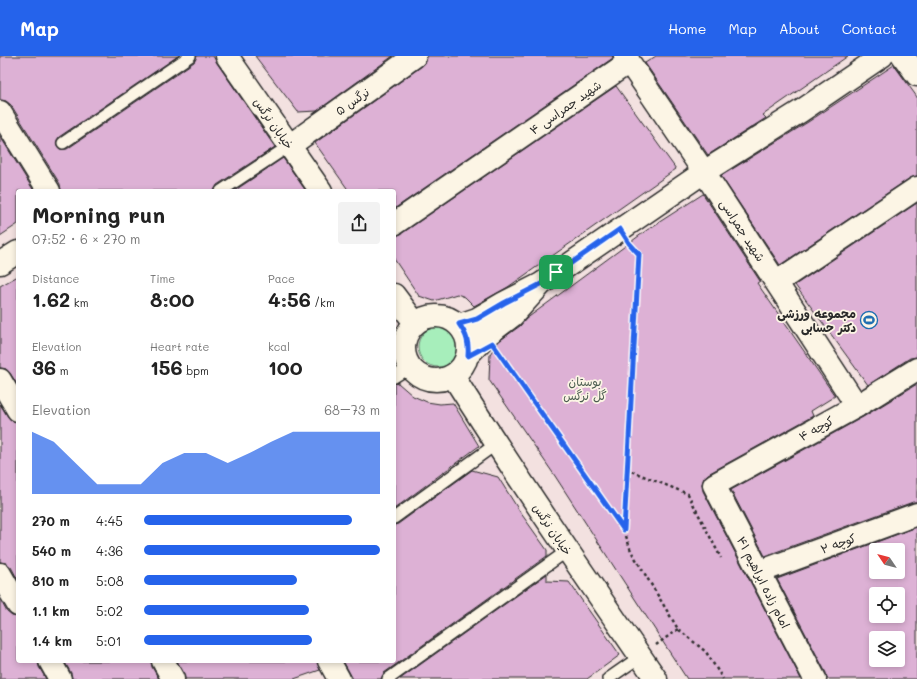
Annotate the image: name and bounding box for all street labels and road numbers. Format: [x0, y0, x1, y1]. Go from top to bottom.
street label: شهید جمراسی ۴ [526, 76, 605, 138]
street label: نرگس ۵ [332, 84, 372, 118]
street label: خیابان نرگس [250, 94, 298, 152]
street label: شهید جمراسی [716, 196, 769, 265]
street label: کوچه ۴ [796, 412, 836, 444]
street label: خیابان نرگس [529, 500, 576, 559]
street label: کوچه ۲ [818, 529, 858, 557]
street label: امام زاده ابراهیم ۴۱ [732, 533, 794, 632]

